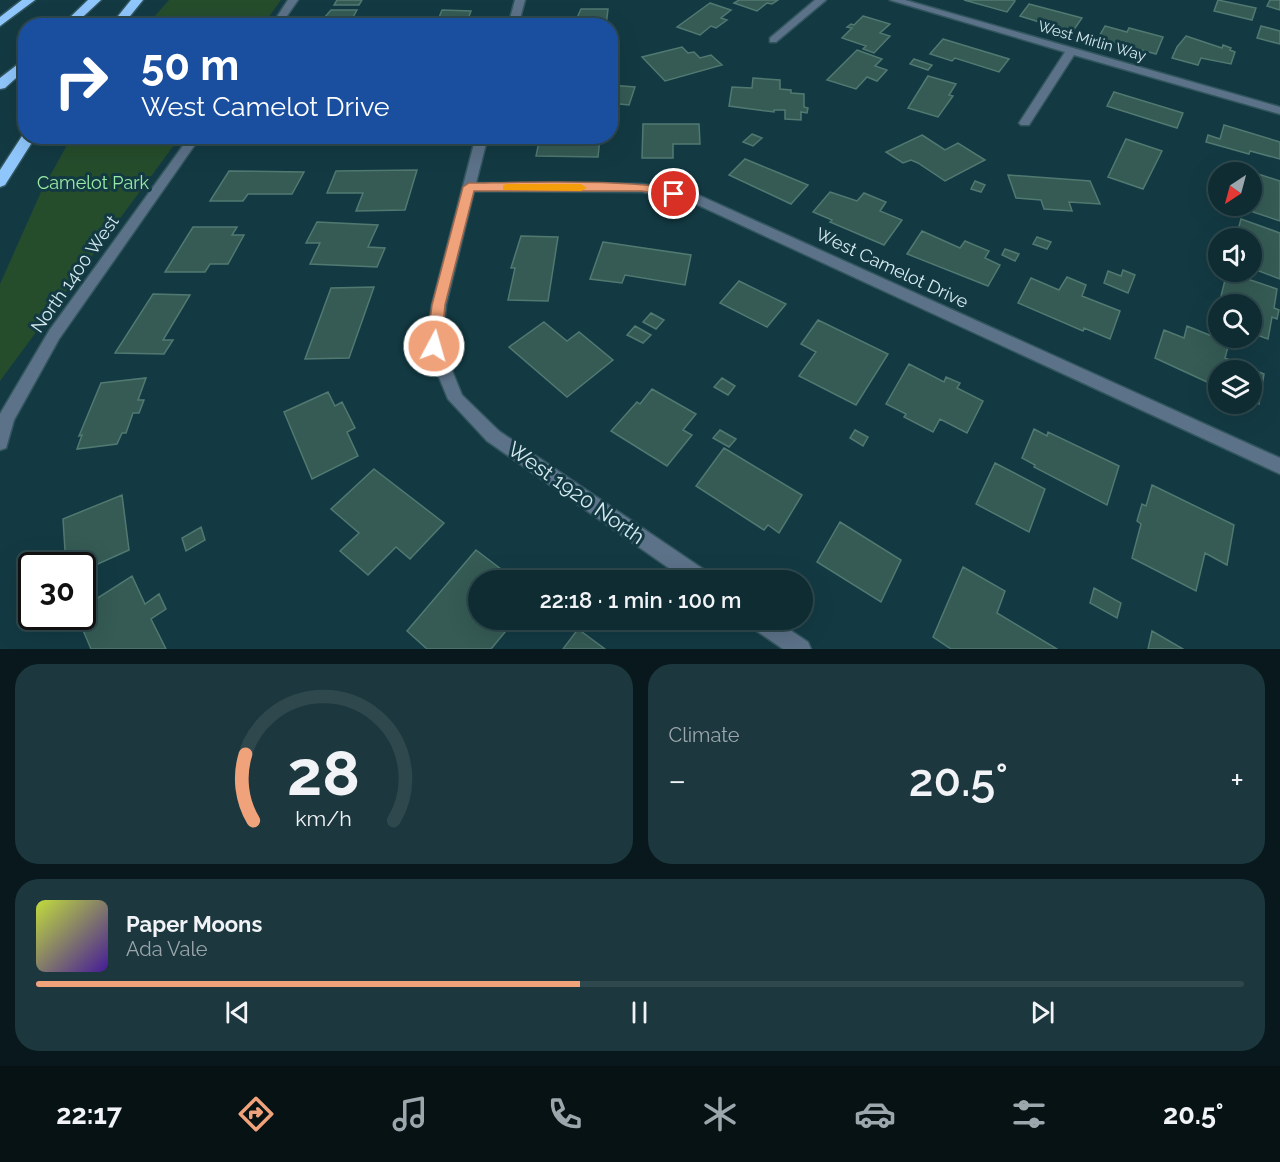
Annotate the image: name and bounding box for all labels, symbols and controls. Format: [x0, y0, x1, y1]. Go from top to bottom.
street label: West Mirlin Way [1036, 17, 1148, 65]
text: 50 m [141, 41, 239, 90]
icon: right [42, 42, 120, 120]
text: West Camelot Drive [141, 91, 390, 122]
north arrow [1208, 162, 1262, 216]
map controls [1208, 162, 1262, 414]
pin [648, 168, 699, 219]
park label: Camelot Park [37, 172, 150, 193]
icon: arrive [657, 177, 690, 210]
street label: North 1400 West [26, 211, 123, 336]
street label: West Camelot Drive [813, 223, 972, 312]
button: sound [1208, 228, 1262, 282]
button: search [1208, 294, 1262, 348]
position arrow [402, 314, 466, 378]
button: layers [1208, 360, 1262, 414]
street label: West 1920 North [503, 436, 649, 549]
speed limit sign: 30 [18, 552, 96, 630]
text: 22:18 · 1 min · 100 m [540, 587, 741, 613]
text: Climate [669, 723, 740, 747]
text: 28 [287, 736, 360, 810]
text: 20.5° [909, 754, 1008, 807]
text: − [669, 761, 686, 800]
text: + [1230, 761, 1244, 800]
text: km/h [295, 806, 352, 831]
text: Paper Moons [126, 911, 262, 937]
text: Ada Vale [126, 937, 208, 961]
icon: previous [221, 996, 254, 1029]
icon: pause [623, 996, 656, 1029]
icon: next [1026, 996, 1059, 1029]
icon: directions [235, 1093, 277, 1135]
icon: music [389, 1093, 431, 1135]
icon: phone [544, 1093, 586, 1135]
icon: climate [699, 1093, 741, 1135]
icon: car [854, 1093, 896, 1135]
icon: filters [1008, 1093, 1050, 1135]
text: 22:17 [56, 1099, 122, 1130]
text: 20.5° [1163, 1099, 1224, 1130]

